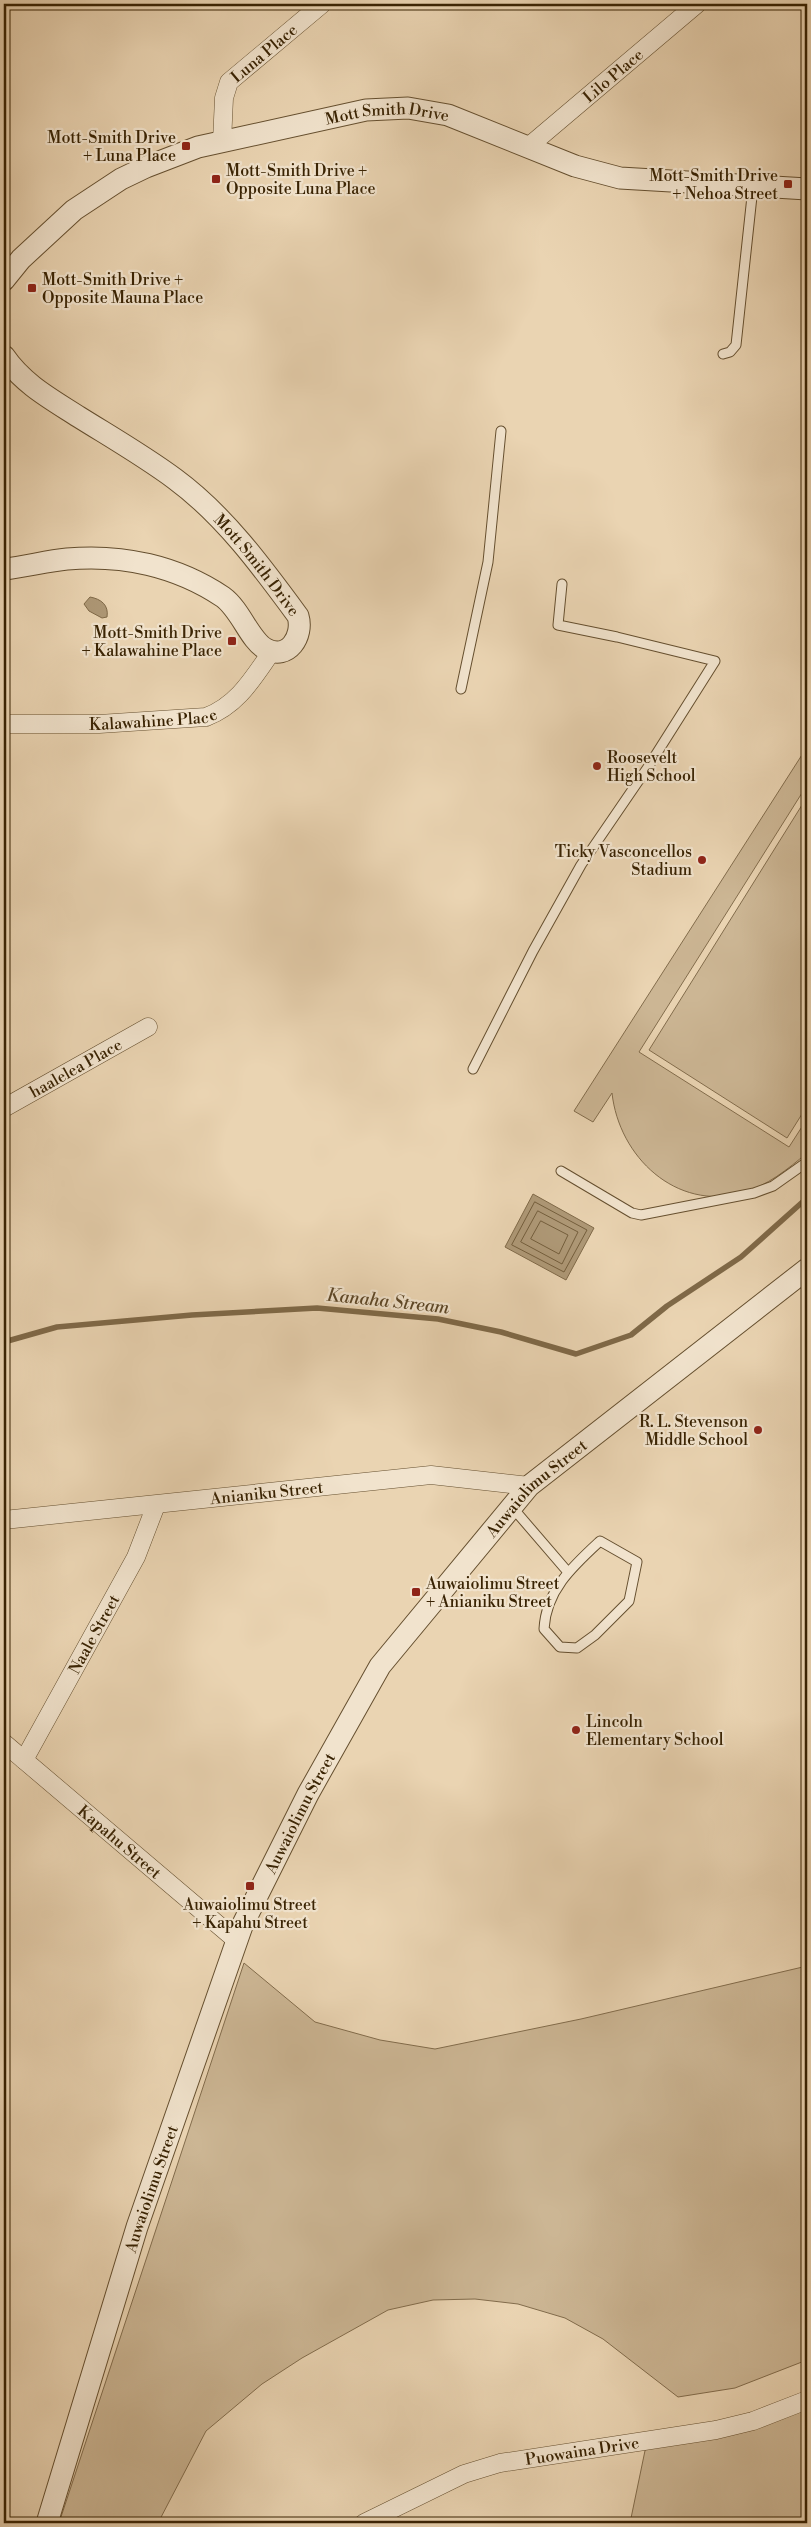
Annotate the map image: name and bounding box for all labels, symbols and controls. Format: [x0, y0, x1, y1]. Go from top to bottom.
street label: Luna Place [227, 20, 302, 87]
street label: Lilo Place [579, 45, 648, 107]
street label: Mott Smith Drive [323, 99, 451, 130]
place label: Mott-Smith Drive + Luna Place [47, 128, 176, 166]
marker: Mott-Smith Drive + Luna Place [180, 140, 192, 152]
place label: Mott-Smith Drive + Opposite Luna Place [226, 161, 376, 199]
place label: Mott-Smith Drive + Nehoa Street [649, 166, 778, 204]
marker: Mott-Smith Drive + Opposite Luna Place [210, 173, 222, 185]
marker: Mott-Smith Drive + Nehoa Street [782, 178, 794, 190]
place label: Mott-Smith Drive + Opposite Mauna Place [42, 270, 203, 308]
marker: Mott-Smith Drive + Opposite Mauna Place [26, 282, 38, 294]
street label: Mott Smith Drive [209, 510, 304, 620]
place label: Mott-Smith Drive + Kalawahine Place [81, 623, 222, 661]
marker: Mott-Smith Drive + Kalawahine Place [226, 635, 238, 647]
street label: Kalawahine Place [89, 704, 221, 735]
place label: Roosevelt High School [607, 748, 696, 786]
marker: Roosevelt High School [591, 760, 603, 772]
place label: Ticky Vasconcellos Stadium [555, 842, 692, 880]
marker: Ticky Vasconcellos Stadium [696, 854, 708, 866]
street label: haalelea Place [26, 1035, 126, 1103]
water label: Kanaha Stream [325, 1284, 451, 1319]
place label: R. L. Stevenson Middle School [639, 1412, 748, 1450]
marker: R. L. Stevenson Middle School [752, 1424, 764, 1436]
street label: Auwaiolimu Street [481, 1435, 592, 1542]
street label: Anianiku Street [208, 1477, 324, 1509]
place label: Auwaiolimu Street + Anianiku Street [425, 1574, 560, 1612]
marker: Auwaiolimu Street + Anianiku Street [410, 1586, 422, 1598]
street label: Naale Street [65, 1591, 124, 1678]
place label: Lincoln Elementary School [586, 1712, 724, 1750]
marker: Lincoln Elementary School [570, 1724, 582, 1736]
street label: Auwaiolimu Street [260, 1749, 340, 1878]
street label: Kapahu Street [73, 1801, 165, 1883]
marker: Auwaiolimu Street + Kapahu Street [244, 1880, 256, 1892]
place label: Auwaiolimu Street + Kapahu Street [182, 1895, 317, 1933]
street label: Auwaiolimu Street [120, 2122, 183, 2256]
street label: Puowaina Drive [524, 2433, 641, 2470]

